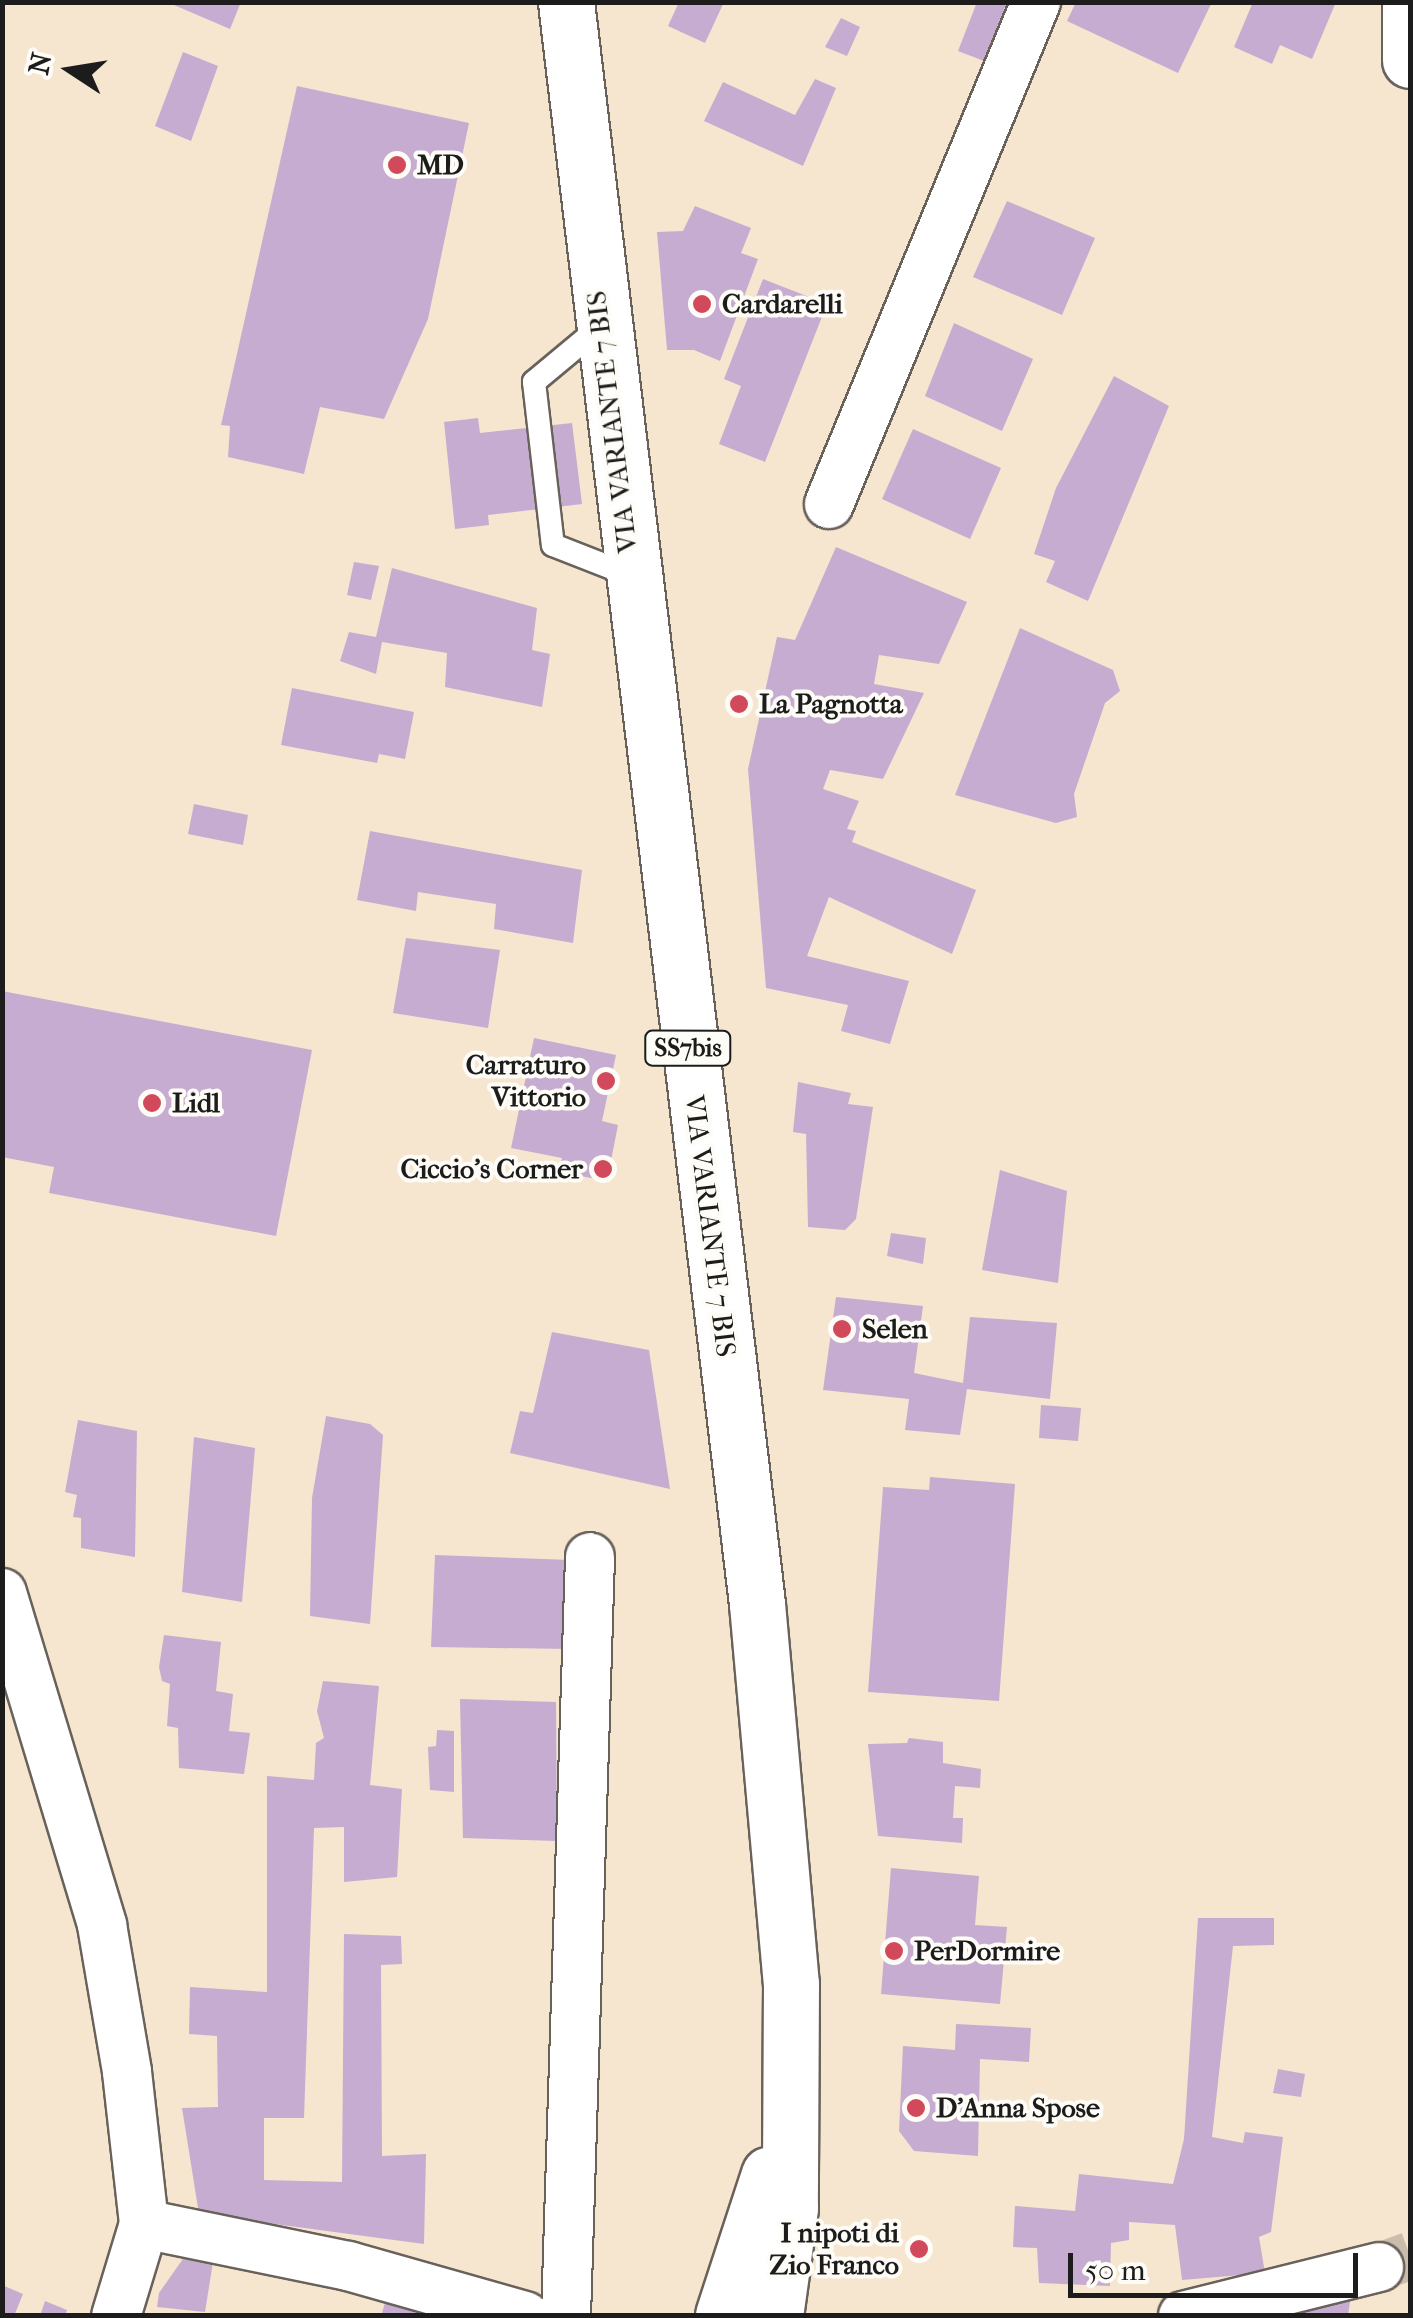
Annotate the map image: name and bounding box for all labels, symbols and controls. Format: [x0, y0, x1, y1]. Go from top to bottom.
north arrow [20, 20, 120, 120]
text: N [22, 50, 59, 77]
place label: MD [417, 148, 464, 182]
marker: MD [386, 154, 408, 176]
place label: Cardarelli [722, 287, 843, 321]
street label: VIA VARIANTE 7 BIS [579, 289, 645, 555]
marker: Cardarelli [691, 293, 713, 315]
place label: La Pagnotta [759, 687, 903, 721]
marker: La Pagnotta [728, 693, 750, 715]
road number: SS7bis [643, 1028, 733, 1068]
place label: Carraturo Vittorio [466, 1048, 586, 1114]
marker: Carraturo Vittorio [595, 1070, 617, 1092]
place label: Lidl [172, 1086, 220, 1120]
marker: Lidl [141, 1092, 163, 1114]
street label: VIA VARIANTE 7 BIS [677, 1093, 743, 1359]
place label: Ciccio's Corner [401, 1152, 583, 1186]
marker: Ciccio's Corner [592, 1158, 614, 1180]
place label: Selen [862, 1312, 928, 1346]
marker: Selen [831, 1318, 853, 1340]
place label: PerDormire [914, 1934, 1060, 1968]
marker: PerDormire [883, 1940, 905, 1962]
place label: D'Anna Spose [936, 2091, 1100, 2125]
marker: D'Anna Spose [905, 2097, 927, 2119]
place label: I nipoti di Zio Franco [769, 2216, 899, 2282]
scale bar [1073, 2233, 1363, 2295]
marker: I nipoti di Zio Franco [908, 2238, 930, 2260]
text: 50 m [1085, 2253, 1146, 2288]

